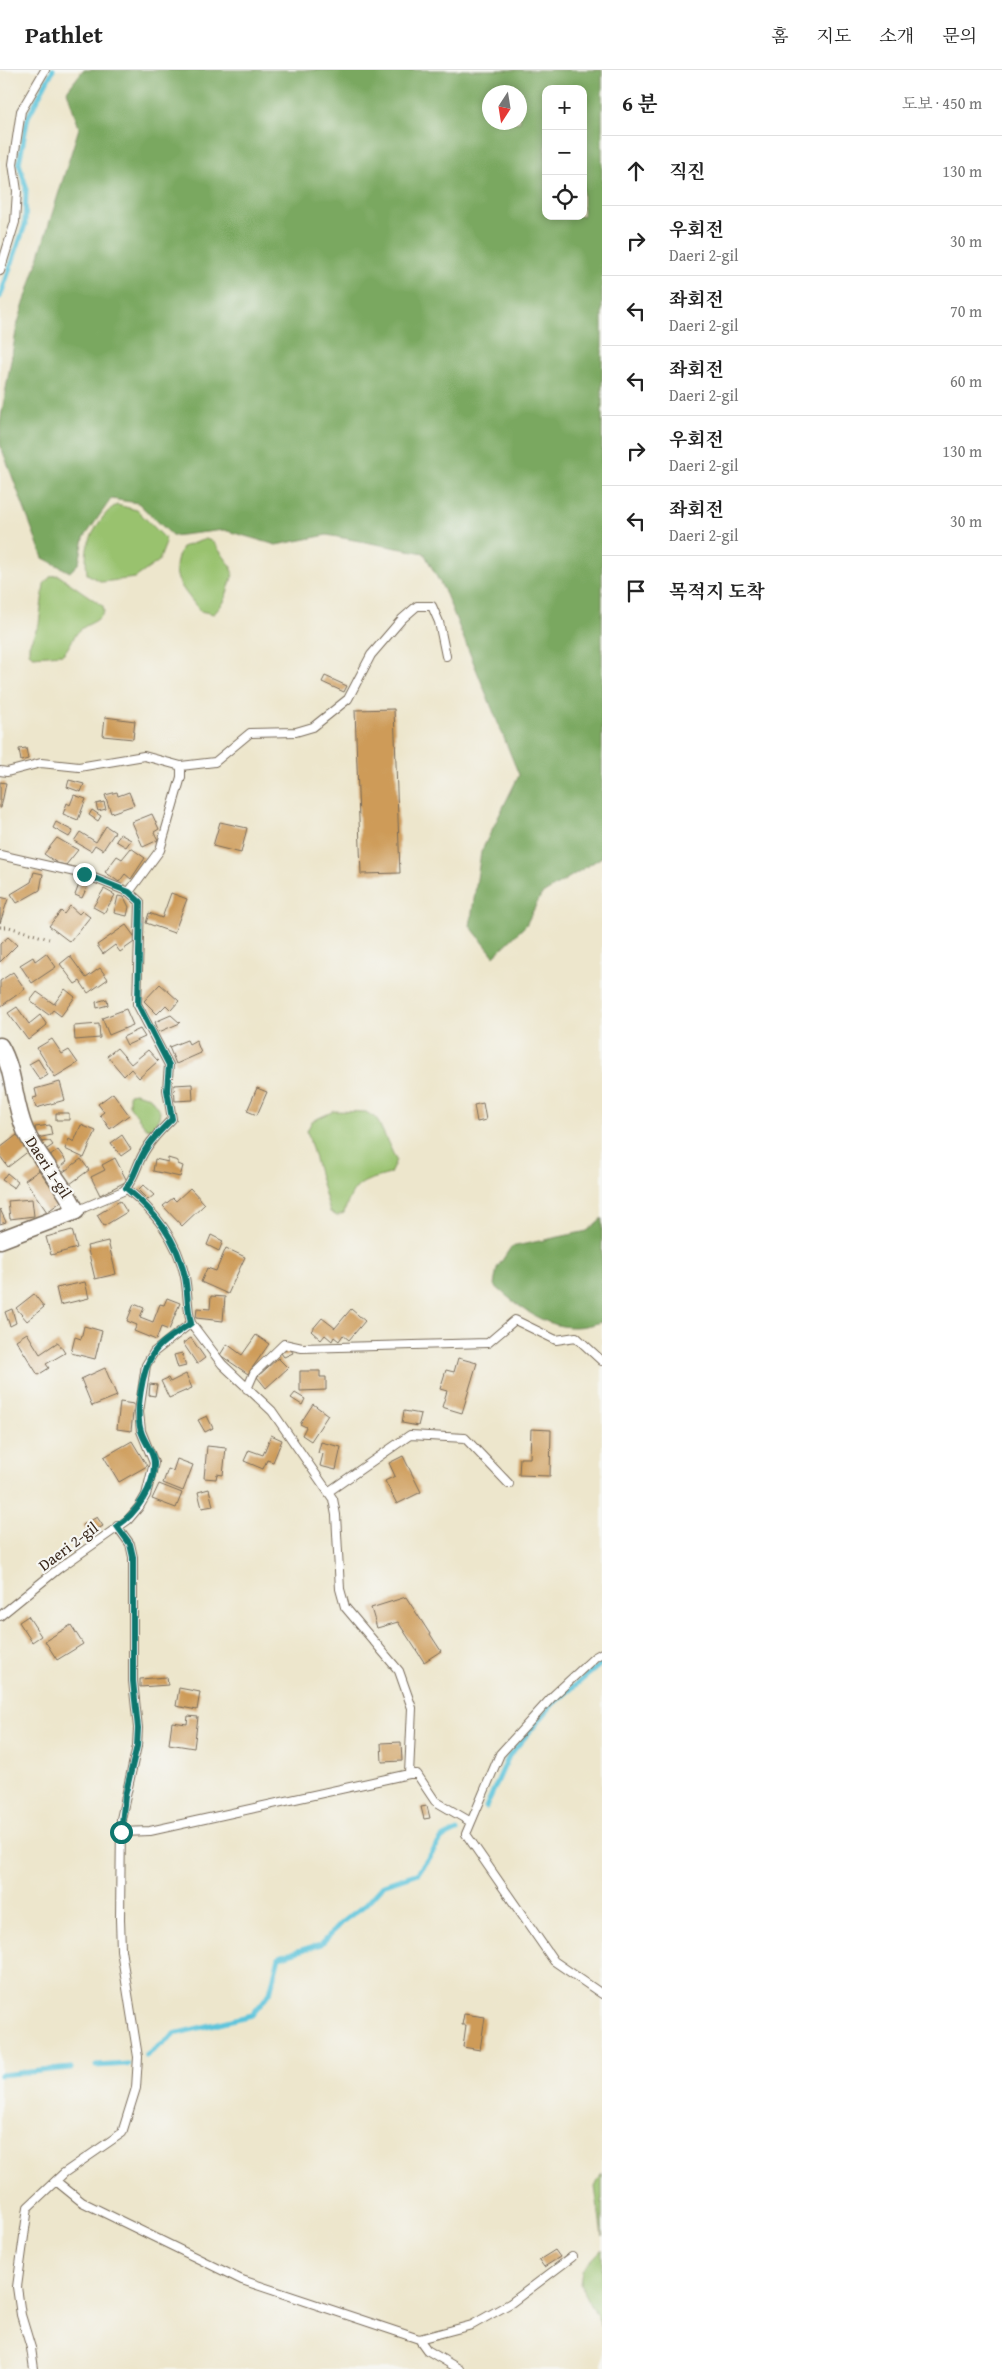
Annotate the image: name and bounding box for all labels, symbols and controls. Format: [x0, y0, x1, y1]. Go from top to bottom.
text: Pathlet [25, 17, 103, 52]
text: 홈 [771, 22, 789, 49]
text: 지도 [817, 22, 851, 49]
text: 소개 [879, 22, 914, 49]
text: 문의 [942, 22, 977, 49]
north arrow [482, 85, 527, 130]
map controls [542, 85, 587, 220]
button: + [542, 85, 587, 130]
text: 6 분 [622, 88, 658, 119]
text: 도보 · 450 m [902, 91, 982, 115]
button: − [542, 130, 587, 175]
icon: ahead [622, 157, 650, 185]
text: 직진 [669, 157, 706, 185]
text: 130 m [942, 159, 982, 183]
button: locate [542, 175, 587, 220]
text: 우회전 [669, 215, 724, 243]
icon: right [622, 227, 650, 255]
text: 30 m [950, 229, 982, 253]
text: Daeri 2-gil [669, 243, 739, 267]
text: 좌회전 [669, 285, 724, 313]
icon: left [622, 297, 650, 325]
text: 70 m [950, 299, 982, 323]
text: Daeri 2-gil [669, 313, 739, 337]
text: 좌회전 [669, 355, 724, 383]
icon: left [622, 367, 650, 395]
text: 60 m [950, 369, 982, 393]
text: Daeri 2-gil [669, 383, 739, 407]
text: 우회전 [669, 425, 724, 453]
icon: right [622, 437, 650, 465]
text: 130 m [942, 439, 982, 463]
text: Daeri 2-gil [669, 453, 739, 477]
text: 좌회전 [669, 495, 724, 523]
icon: left [622, 507, 650, 535]
text: 30 m [950, 509, 982, 533]
text: Daeri 2-gil [669, 523, 739, 547]
icon: arrive [622, 577, 650, 605]
text: 목적지 도착 [669, 577, 765, 605]
route end [73, 863, 96, 886]
street label: Daeri 1-gil [20, 1131, 78, 1203]
street label: Daeri 2-gil [33, 1515, 103, 1577]
route start [110, 1821, 133, 1844]

